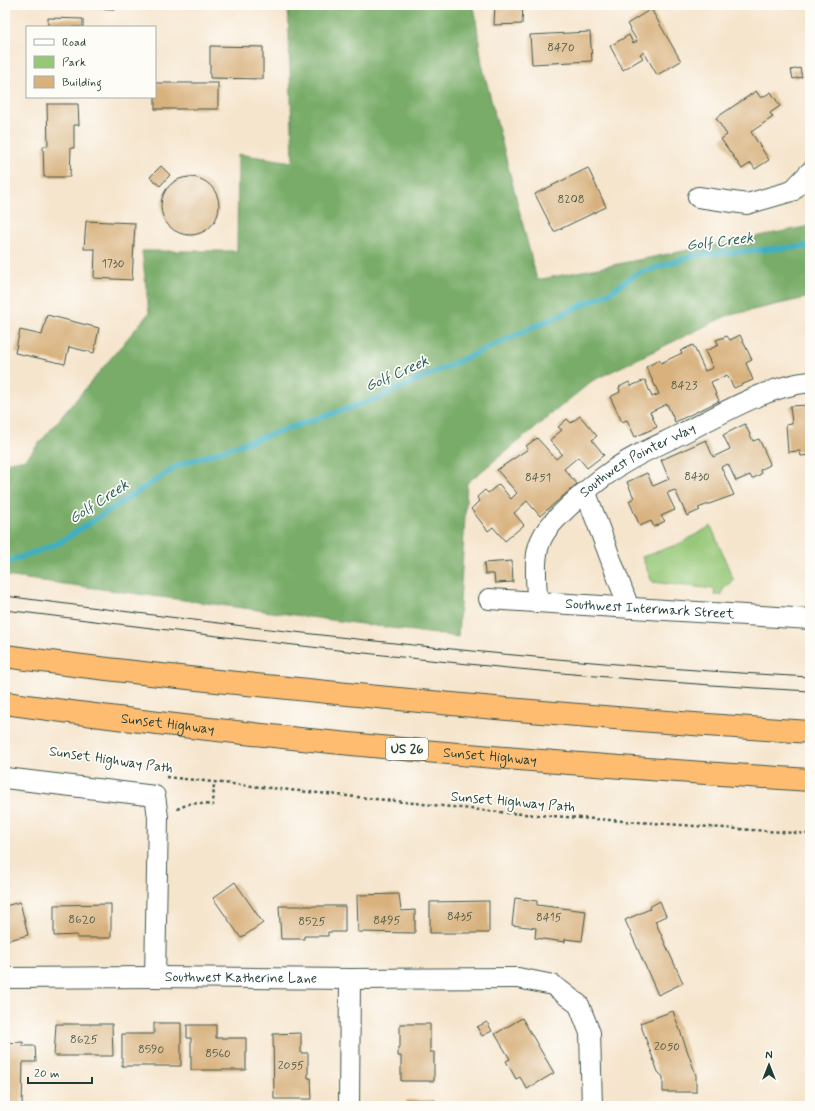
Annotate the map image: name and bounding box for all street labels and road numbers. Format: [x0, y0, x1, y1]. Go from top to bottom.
street label: Southwest Pointer Way [576, 419, 699, 502]
street label: Southwest Intermark Street [565, 595, 735, 623]
street label: Sunset Highway [120, 710, 215, 739]
road number: US 26 [386, 738, 428, 760]
street label: Sunset Highway Path [48, 742, 174, 779]
street label: Sunset Highway [442, 744, 538, 770]
street label: Sunset Highway Path [450, 788, 576, 817]
street label: Southwest Katherine Lane [165, 968, 317, 988]

